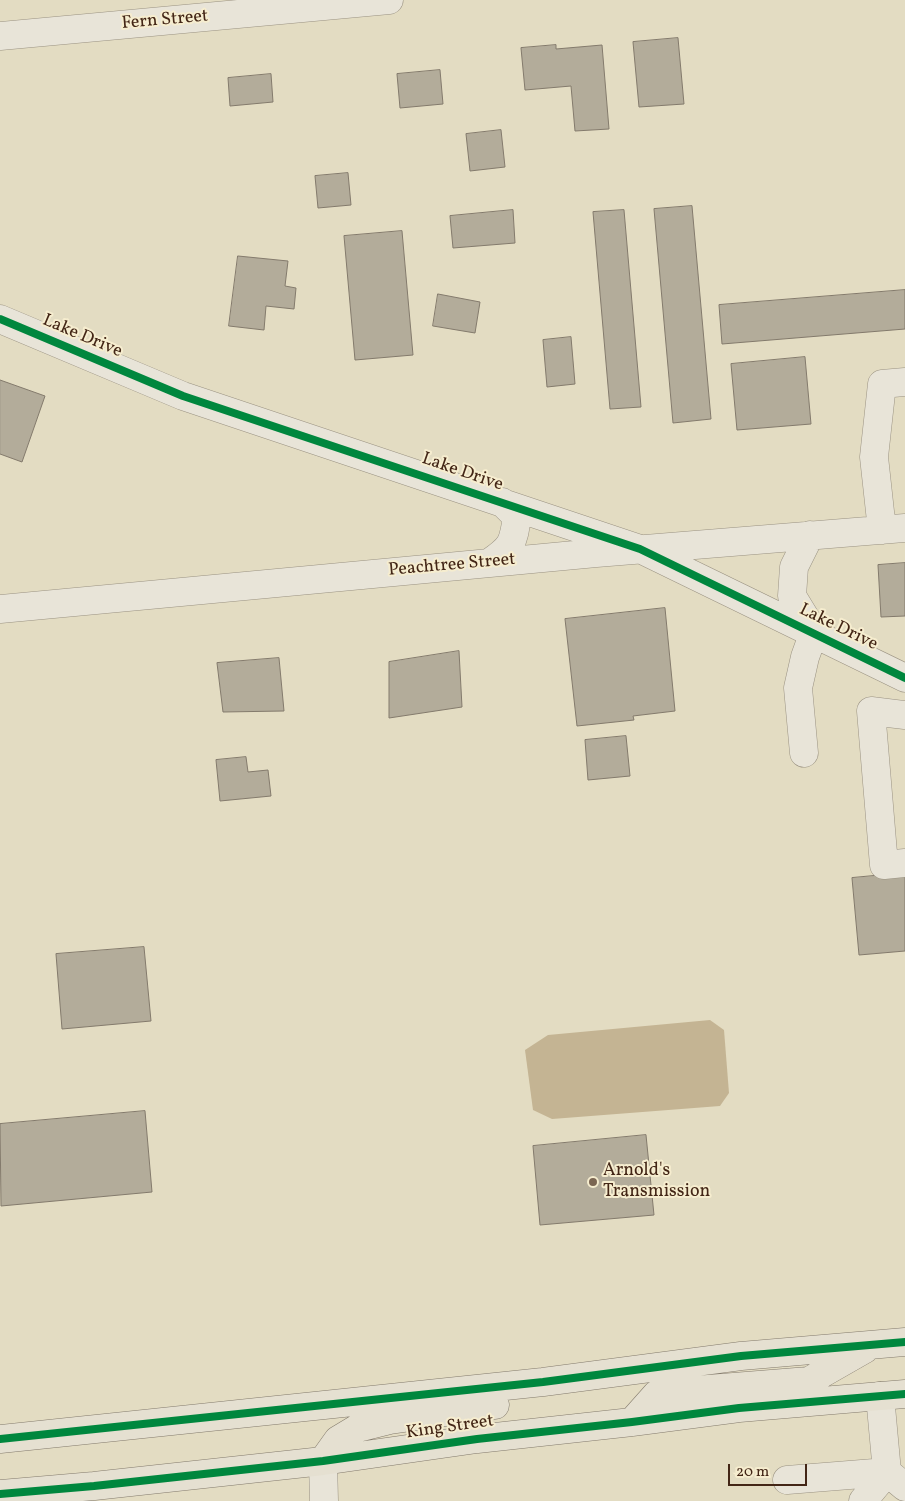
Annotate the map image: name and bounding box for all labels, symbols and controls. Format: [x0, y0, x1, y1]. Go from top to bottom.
street label: Fern Street [121, 6, 209, 36]
street label: Lake Drive [39, 311, 125, 363]
street label: Lake Drive [418, 449, 506, 497]
street label: Peachtree Street [387, 550, 517, 582]
street label: Lake Drive [795, 600, 881, 656]
place label: Arnold's Transmission [603, 1161, 710, 1204]
marker: Arnold's Transmission [587, 1176, 599, 1188]
street label: King Street [405, 1411, 495, 1445]
scale bar [730, 1454, 809, 1486]
text: 20 m [736, 1462, 769, 1483]

